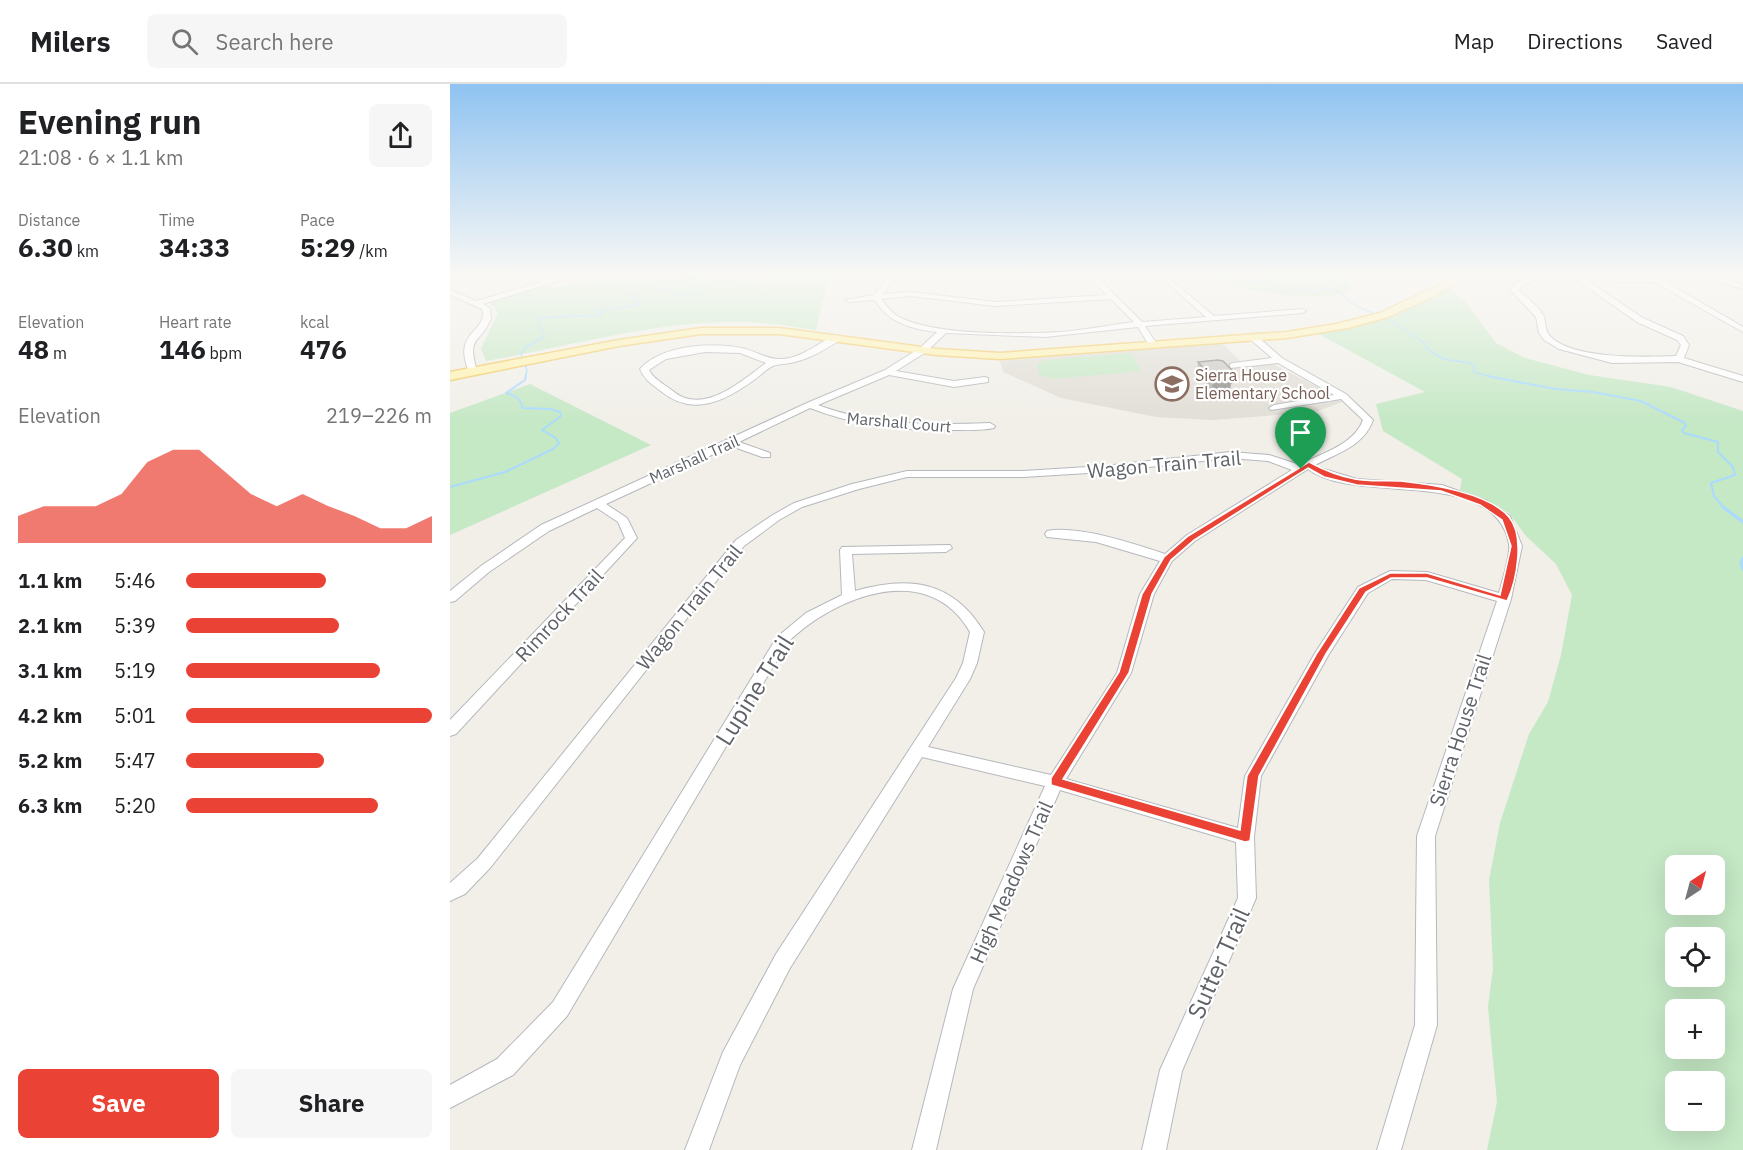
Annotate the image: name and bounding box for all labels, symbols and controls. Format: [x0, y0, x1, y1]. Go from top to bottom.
search box [147, 14, 567, 68]
text: Milers [30, 23, 111, 60]
icon: search [168, 25, 201, 58]
text: Search here [216, 27, 334, 56]
text: Map [1454, 27, 1494, 55]
text: Directions [1527, 27, 1623, 55]
text: Saved [1656, 27, 1713, 55]
text: Evening run [18, 100, 202, 143]
button: share [369, 104, 432, 167]
text: 21:08 · 6 × 1.1 km [18, 144, 183, 171]
text: Distance [18, 210, 80, 230]
text: Time [159, 210, 195, 230]
text: Pace [300, 210, 335, 230]
text: 6.30 [18, 230, 73, 264]
text: 34:33 [159, 230, 230, 264]
text: 5:29 [300, 230, 355, 264]
text: km [73, 241, 99, 261]
text: /km [355, 241, 388, 261]
text: Elevation [18, 312, 84, 332]
text: Heart rate [159, 312, 232, 332]
text: kcal [300, 312, 329, 332]
text: 48 [18, 332, 49, 366]
text: 146 [159, 332, 206, 366]
text: 476 [300, 332, 347, 366]
text: m [49, 343, 67, 363]
text: bpm [206, 343, 242, 363]
place label: Sierra House Elementary School [1195, 365, 1330, 403]
school or university icon: Sierra House Elementary School [1154, 366, 1190, 402]
text: Elevation [18, 402, 101, 429]
text: 219–226 m [326, 402, 432, 429]
street label: Marshall Court [846, 407, 952, 437]
pin [1275, 407, 1326, 469]
icon: arrive [1284, 416, 1317, 449]
street label: Marshall Trail [646, 430, 742, 488]
street label: Wagon Train Trail [1086, 444, 1242, 484]
street label: Wagon Train Trail [630, 538, 748, 676]
street label: Rimrock Trail [509, 563, 609, 667]
text: 1.1 km [18, 567, 82, 594]
text: 5:46 [114, 567, 156, 594]
text: 2.1 km [18, 612, 82, 639]
text: 5:39 [114, 612, 156, 639]
street label: Lupine Trail [707, 629, 801, 751]
street label: Sierra House Trail [1423, 650, 1497, 810]
text: 3.1 km [18, 657, 82, 684]
text: 5:19 [114, 657, 156, 684]
text: 4.2 km [18, 702, 82, 729]
text: 5:01 [114, 702, 156, 729]
text: 5.2 km [18, 747, 82, 774]
text: 5:47 [114, 747, 156, 774]
text: 6.3 km [18, 792, 82, 819]
text: 5:20 [114, 792, 156, 819]
street label: High Meadows Trail [963, 797, 1059, 967]
north arrow [1665, 855, 1725, 915]
map controls [1665, 855, 1725, 1131]
street label: Sutter Trail [1179, 902, 1257, 1024]
button: locate [1665, 927, 1725, 987]
button: + [1665, 999, 1725, 1059]
button: Save [18, 1069, 219, 1138]
button: Share [231, 1069, 432, 1138]
button: − [1665, 1071, 1725, 1131]

